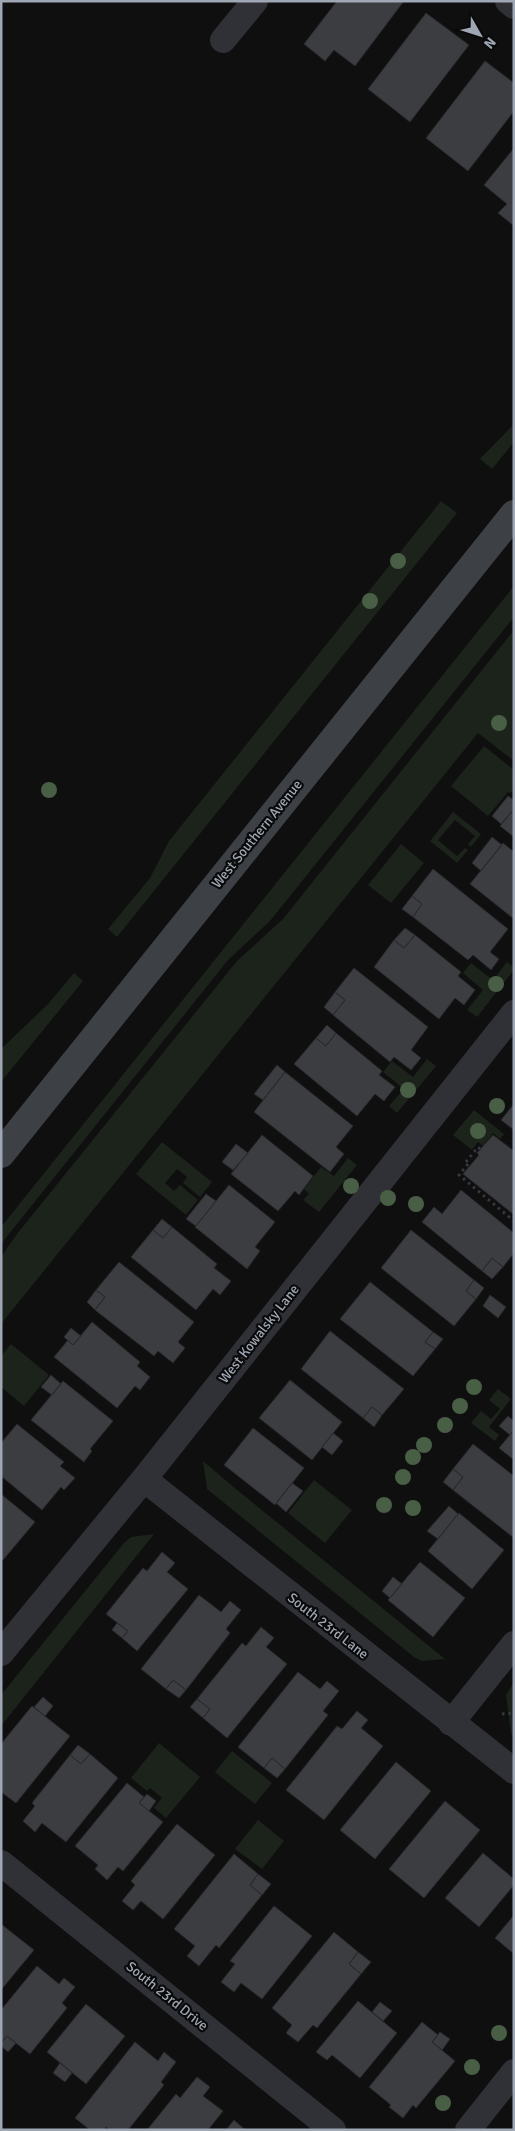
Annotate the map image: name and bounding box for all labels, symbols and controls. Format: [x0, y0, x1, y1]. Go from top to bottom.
north arrow [455, 10, 505, 60]
text: N [480, 34, 499, 52]
street label: West Southern Avenue [208, 776, 306, 892]
street label: West Kowalsky Lane [215, 1281, 303, 1387]
street label: South 23rd Lane [284, 1589, 372, 1663]
street label: South 23rd Drive [123, 1958, 211, 2034]

